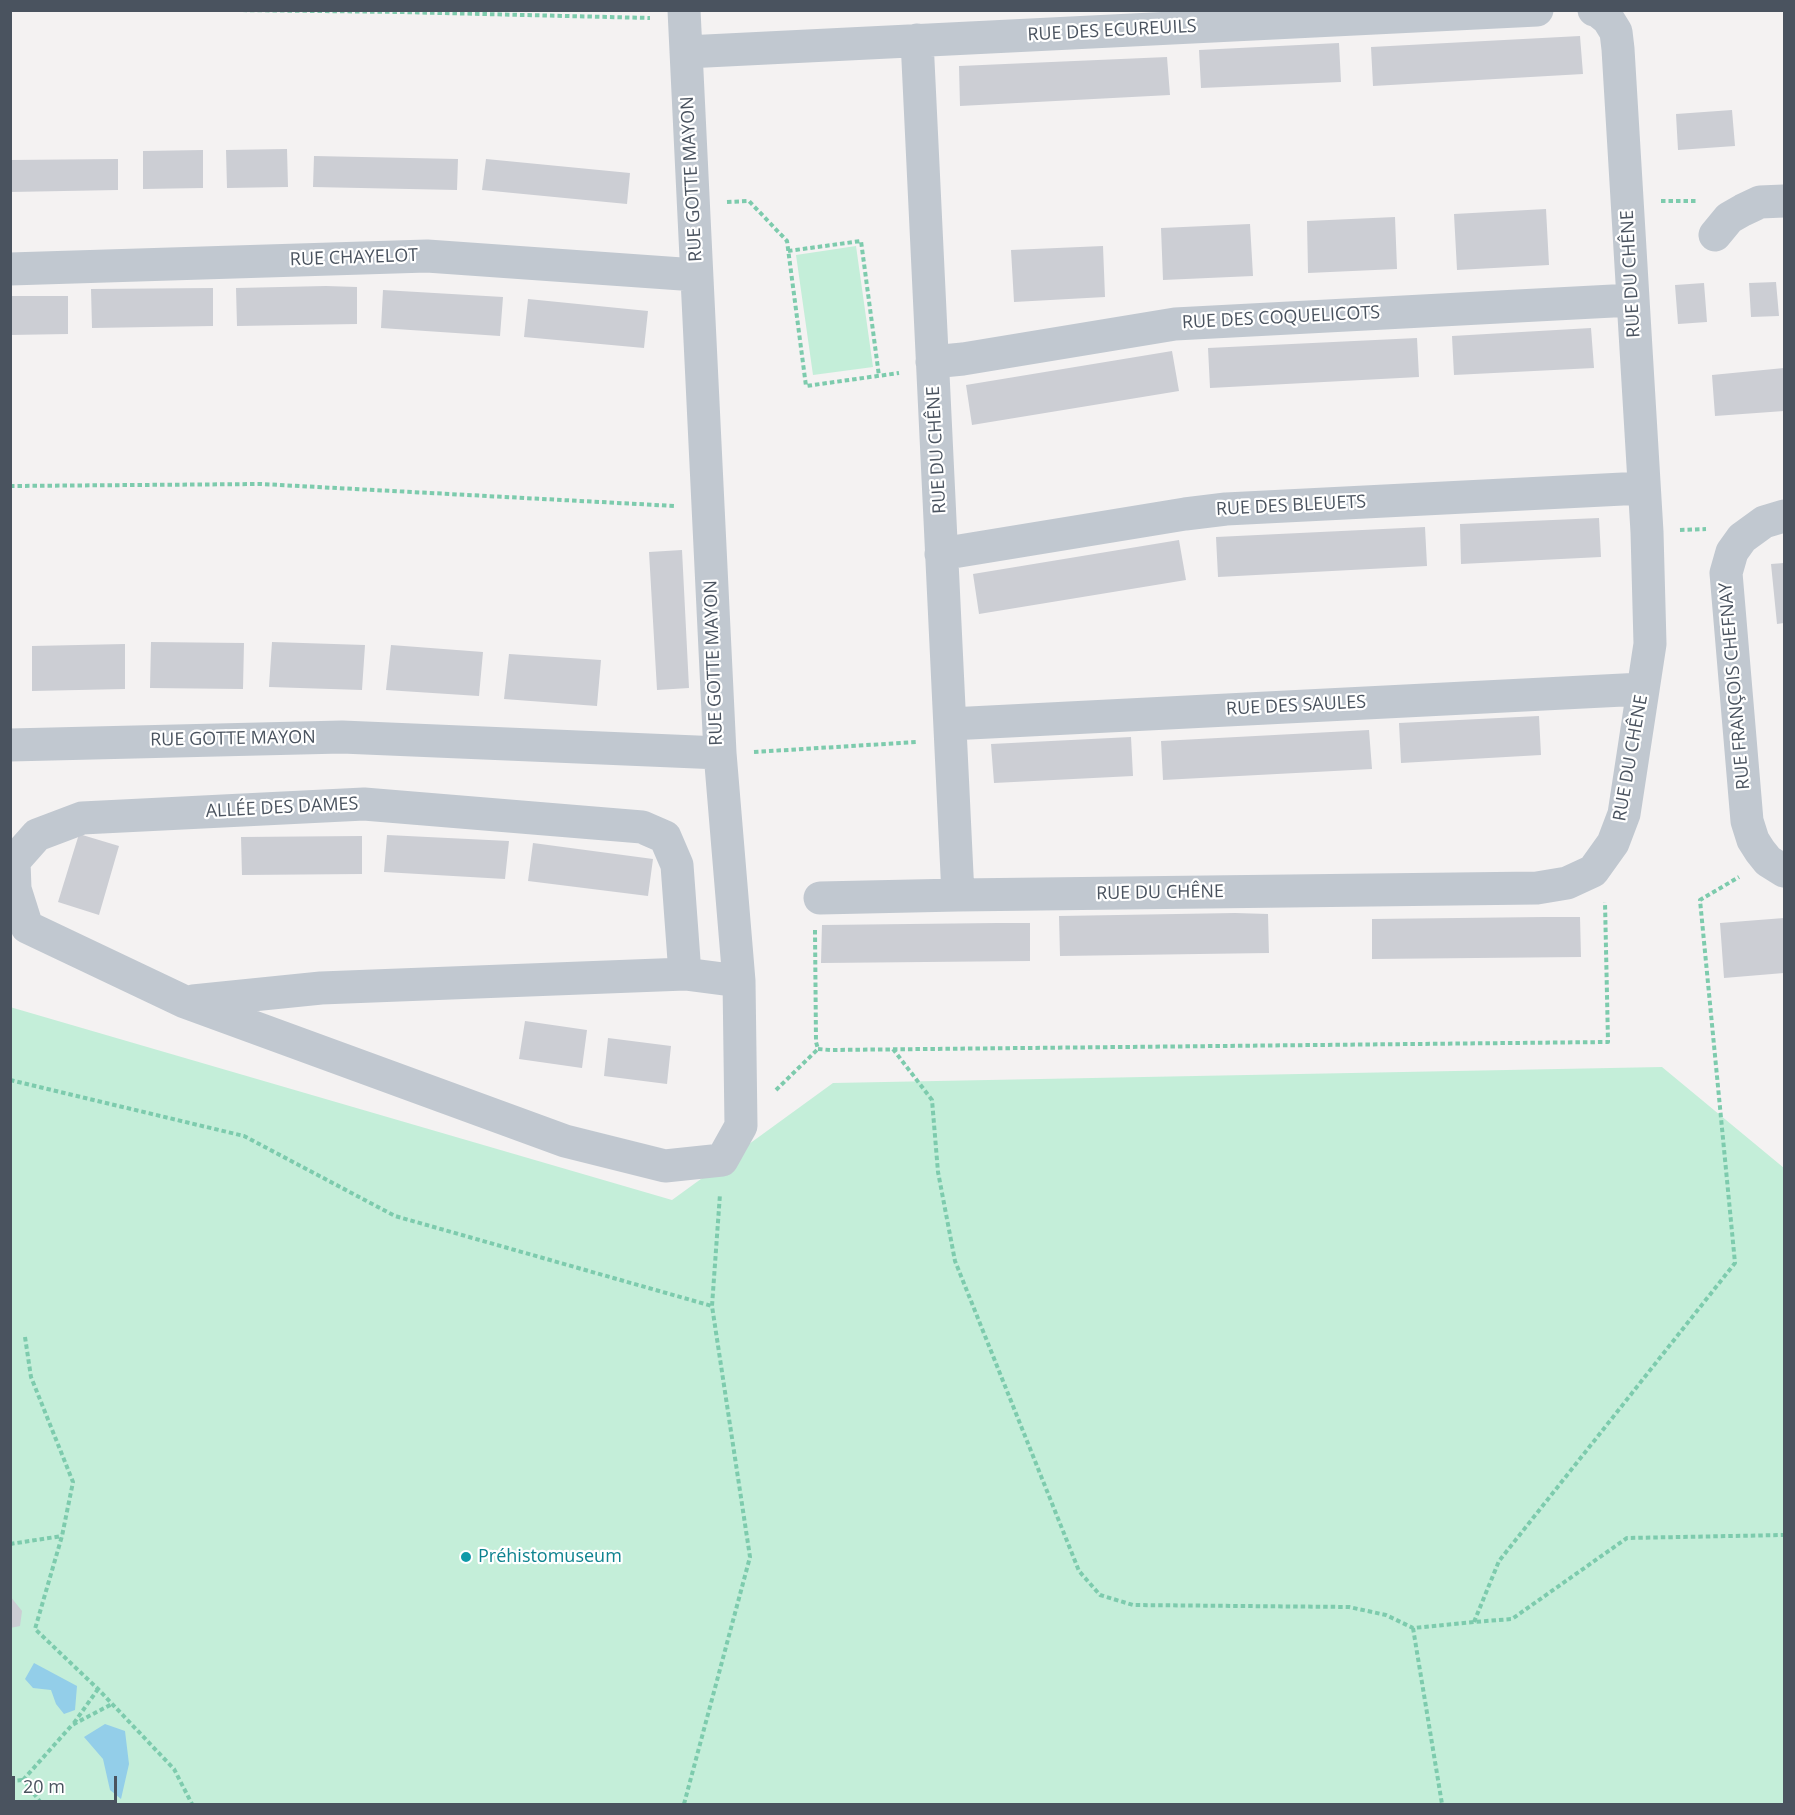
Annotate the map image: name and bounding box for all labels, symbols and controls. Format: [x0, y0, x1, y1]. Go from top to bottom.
street label: RUE DES ECUREUILS [1027, 16, 1197, 46]
street label: RUE GOTTE MAYON [677, 96, 707, 262]
street label: RUE DU CHÊNE [1617, 210, 1645, 338]
street label: RUE CHAYELOT [290, 245, 418, 271]
street label: RUE DES COQUELICOTS [1181, 302, 1381, 334]
street label: RUE DU CHÊNE [923, 386, 951, 514]
street label: RUE DES BLEUETS [1215, 491, 1367, 521]
street label: RUE GOTTE MAYON [700, 580, 728, 746]
street label: RUE FRANÇOIS CHEFNAY [1715, 581, 1755, 791]
street label: RUE DES SAULES [1225, 692, 1367, 720]
street label: RUE DU CHÊNE [1609, 693, 1653, 823]
street label: RUE GOTTE MAYON [150, 727, 316, 751]
street label: ALLÉE DES DAMES [205, 793, 359, 823]
street label: RUE DU CHÊNE [1096, 881, 1224, 905]
place label: Préhistomuseum [478, 1546, 622, 1568]
marker: Préhistomuseum [459, 1550, 473, 1564]
scale bar [15, 1764, 120, 1802]
text: 20 m [23, 1774, 65, 1798]

